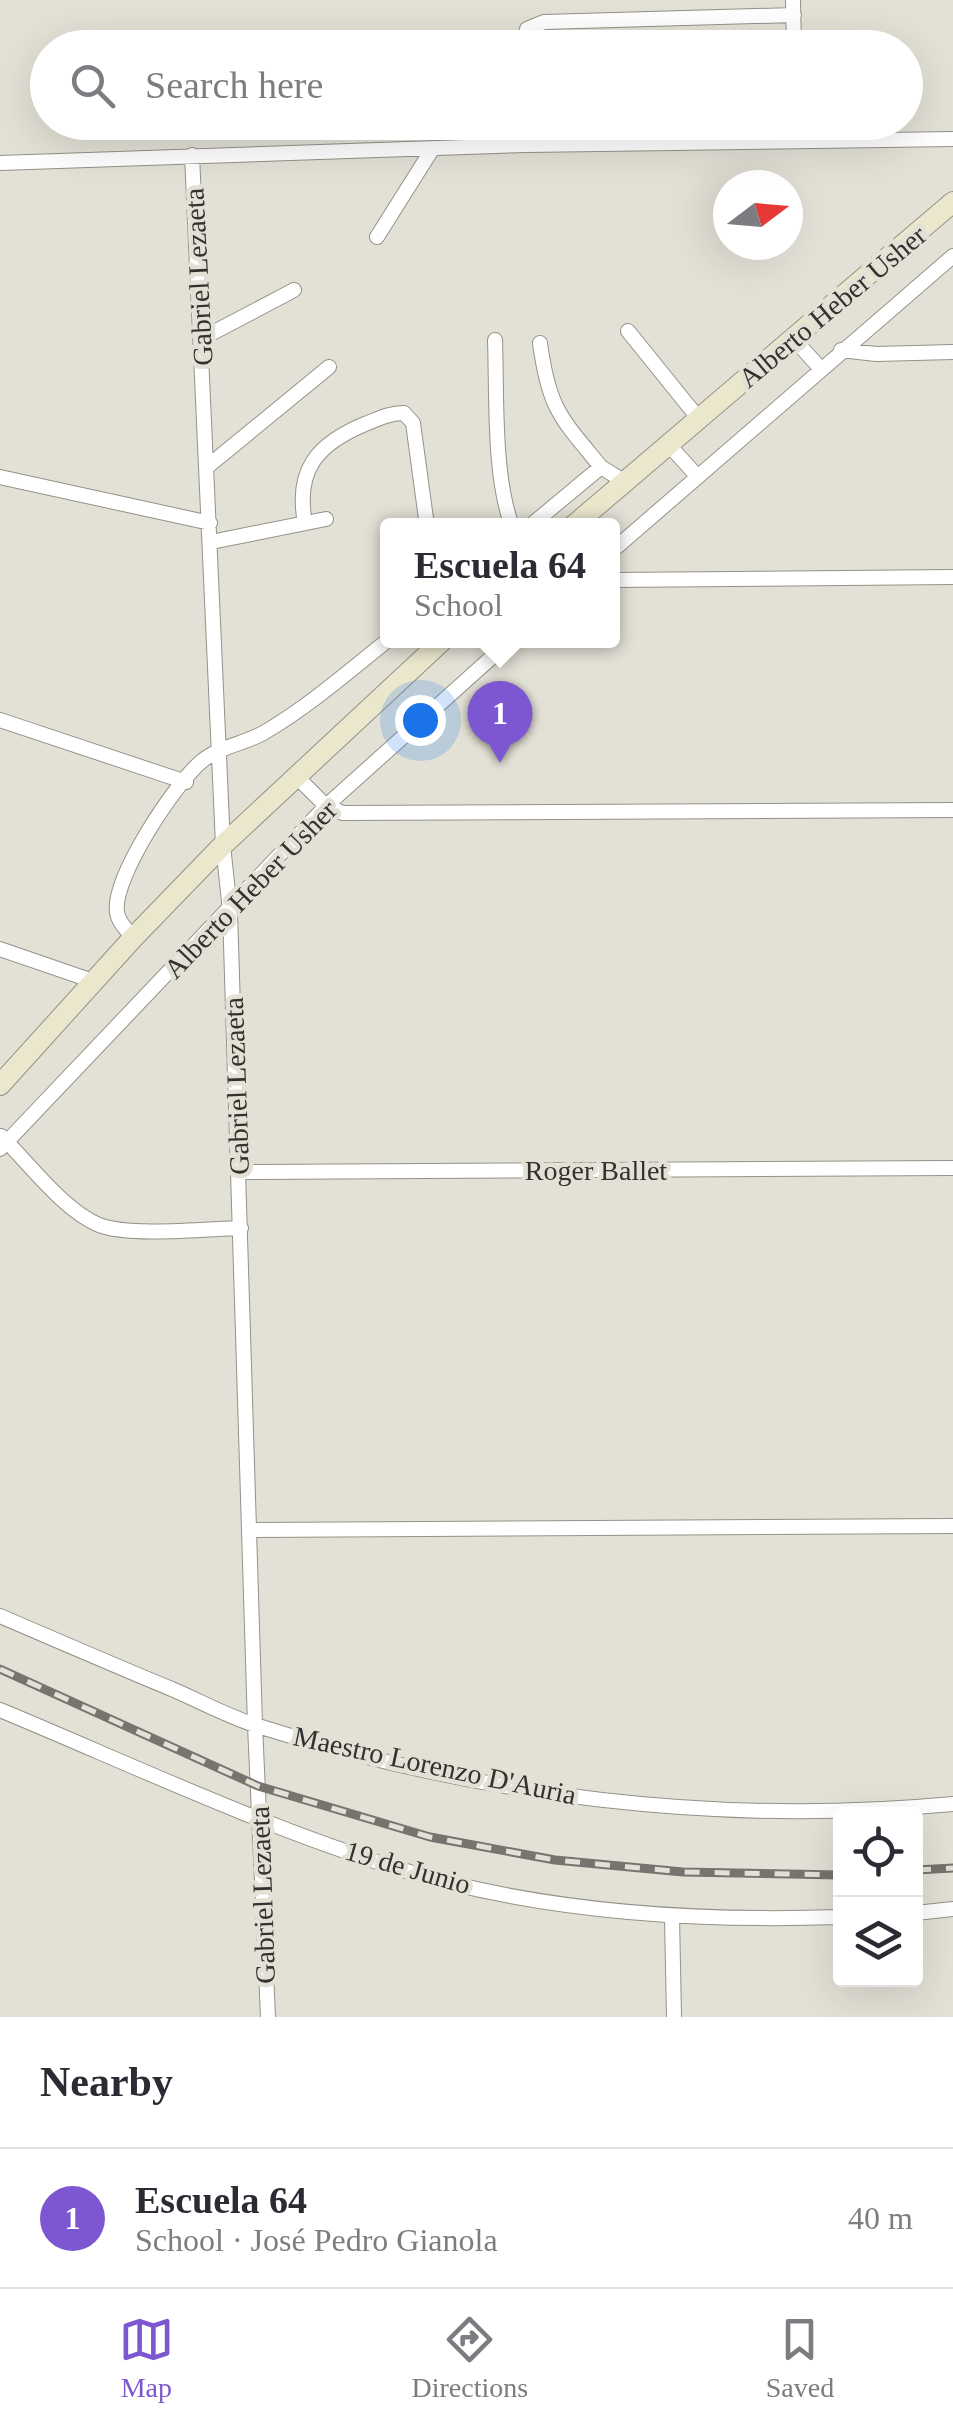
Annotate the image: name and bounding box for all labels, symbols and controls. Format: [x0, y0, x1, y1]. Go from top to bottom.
search box [30, 30, 923, 140]
icon: search [65, 58, 120, 113]
text: Search here [145, 64, 323, 106]
north arrow [713, 170, 803, 260]
street label: Gabriel Lezaeta [178, 187, 219, 367]
street label: Alberto Heber Usher [732, 219, 933, 394]
popup [380, 518, 620, 648]
text: Escuela 64 [414, 544, 586, 586]
text: School [414, 587, 503, 623]
pin: 1 [468, 680, 532, 763]
your location [395, 695, 446, 746]
street label: Alberto Heber Usher [158, 794, 344, 985]
street label: Gabriel Lezaeta [218, 996, 255, 1175]
street label: Roger Ballet [525, 1155, 667, 1186]
street label: Maestro Lorenzo D'Auria [291, 1720, 580, 1811]
street label: Gabriel Lezaeta [244, 1805, 281, 1984]
map controls [833, 1807, 923, 1987]
button: locate [833, 1807, 923, 1897]
street label: 19 de Junio [342, 1835, 474, 1900]
button: layers [833, 1897, 923, 1987]
text: Nearby [40, 2059, 173, 2105]
text: Escuela 64 [135, 2179, 307, 2221]
text: 1 [65, 2200, 81, 2236]
text: 40 m [848, 2200, 913, 2236]
text: School · José Pedro Gianola [135, 2222, 498, 2258]
tab: Map [119, 2312, 174, 2404]
tab: Directions [411, 2312, 528, 2404]
tab: Saved [766, 2312, 834, 2404]

